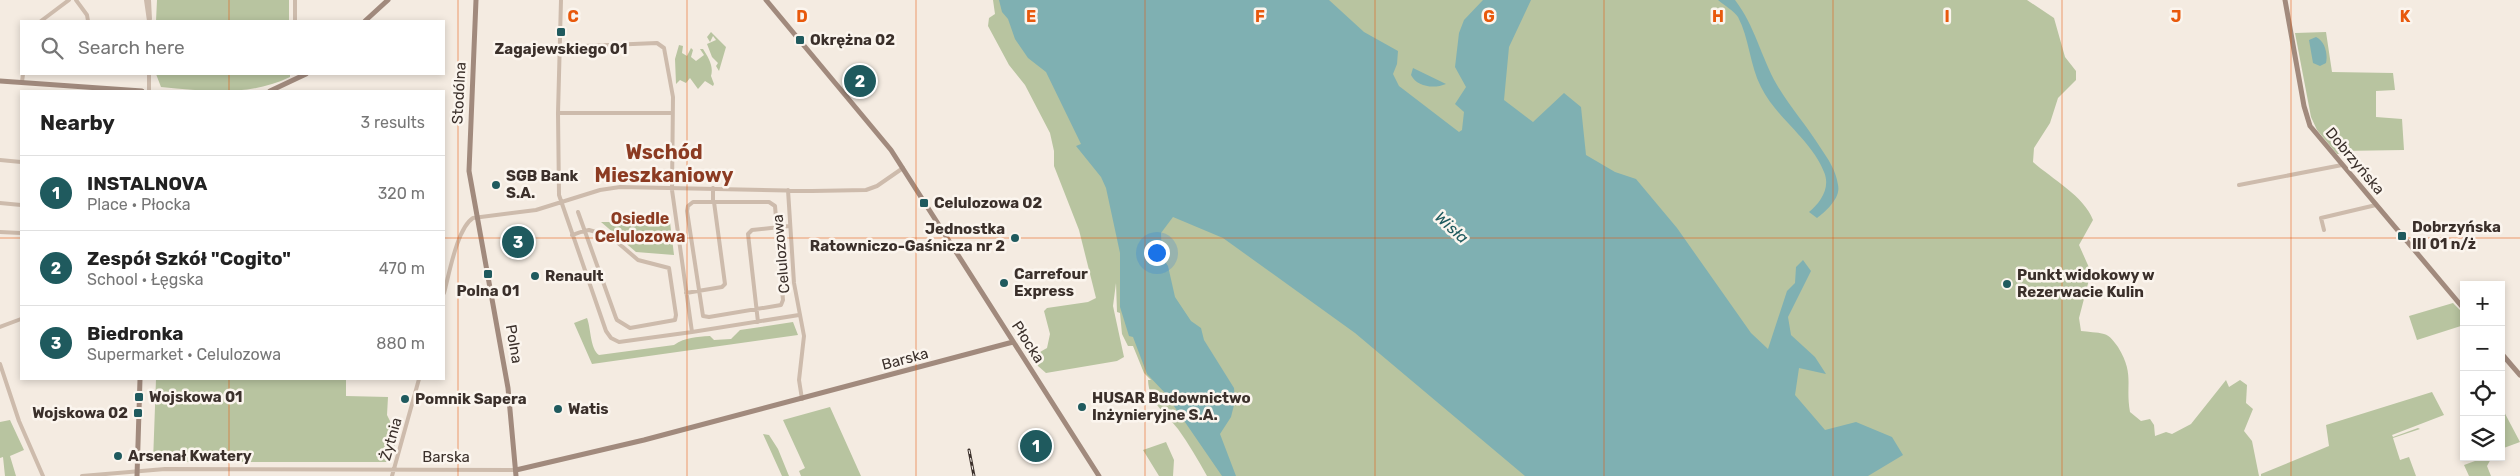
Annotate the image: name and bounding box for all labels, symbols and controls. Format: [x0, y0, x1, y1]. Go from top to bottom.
text: C [567, 7, 579, 26]
text: D [796, 7, 808, 26]
text: E [1026, 7, 1036, 26]
text: F [1255, 7, 1265, 26]
text: G [1483, 7, 1495, 26]
text: H [1712, 7, 1724, 26]
text: I [1944, 7, 1950, 26]
text: J [2171, 7, 2181, 26]
text: K [2400, 7, 2411, 26]
search box [20, 20, 445, 75]
marker: Zagajewskiego 01 [555, 26, 567, 38]
place label: Okrężna 02 [810, 31, 895, 49]
icon: search [38, 34, 66, 62]
marker: Okrężna 02 [794, 34, 806, 46]
text: Search here [78, 36, 185, 59]
place label: Zagajewskiego 01 [495, 40, 627, 58]
street label: Stodólna [448, 61, 470, 125]
pin: 2 [844, 62, 876, 100]
text: Nearby [40, 110, 115, 135]
text: 3 results [360, 113, 425, 132]
street label: Dobrzyńska [2322, 124, 2388, 198]
district label: Wschód Mieszkaniowy [595, 140, 733, 187]
place label: SGB Bank S.A. [506, 167, 579, 202]
text: INSTALNOVA [87, 172, 207, 195]
marker: SGB Bank S.A. [490, 179, 502, 191]
text: 1 [52, 184, 60, 203]
text: 320 m [378, 184, 425, 203]
place label: Celulozowa 02 [934, 194, 1042, 212]
text: Place · Płocka [87, 195, 191, 214]
marker: Celulozowa 02 [918, 197, 930, 209]
water label: Wisła [1431, 207, 1472, 247]
district label: Osiedle Celulozowa [595, 209, 685, 246]
street label: Celulozowa [769, 214, 793, 294]
place label: Dobrzyńska III 01 n/ż [2412, 218, 2501, 253]
place label: Jednostka Ratowniczo-Gaśnicza nr 2 [810, 220, 1005, 255]
pin: 3 [502, 223, 534, 261]
marker: Dobrzyńska III 01 n/ż [2396, 230, 2408, 242]
marker: Jednostka Ratowniczo-Gaśnicza nr 2 [1009, 232, 1021, 244]
your location [1144, 240, 1170, 266]
text: Zespół Szkół "Cogito" [87, 247, 291, 270]
text: 2 [51, 259, 61, 278]
text: 470 m [379, 259, 425, 278]
place label: Carrefour Express [1014, 265, 1088, 300]
place label: Punkt widokowy w Rezerwacie Kulin [2017, 266, 2155, 301]
place label: Renault [545, 267, 604, 285]
marker: Polna 01 [482, 268, 494, 280]
text: School · Łęgska [87, 270, 203, 289]
marker: Renault [529, 270, 541, 282]
marker: Carrefour Express [998, 277, 1010, 289]
marker: Punkt widokowy w Rezerwacie Kulin [2001, 278, 2013, 290]
map controls [2460, 281, 2505, 461]
button: + [2460, 281, 2505, 326]
place label: Polna 01 [457, 282, 519, 300]
street label: Płocka [1008, 318, 1048, 366]
text: Biedronka [87, 322, 184, 345]
street label: Polna [502, 323, 526, 365]
button: − [2460, 326, 2505, 371]
text: 3 [51, 334, 61, 353]
text: 880 m [376, 334, 425, 353]
street label: Barska [880, 344, 930, 374]
text: Supermarket · Celulozowa [87, 345, 281, 364]
button: locate [2460, 371, 2505, 416]
place label: Wojskowa 01 [149, 388, 243, 406]
place label: HUSAR Budownictwo Inżynieryjne S.A. [1092, 389, 1251, 424]
place label: Pomnik Sapera [415, 390, 527, 408]
marker: Wojskowa 01 [133, 391, 145, 403]
marker: Pomnik Sapera [399, 393, 411, 405]
place label: Watis [568, 400, 609, 418]
marker: HUSAR Budownictwo Inżynieryjne S.A. [1076, 401, 1088, 413]
marker: Watis [552, 403, 564, 415]
place label: Wojskowa 02 [32, 404, 128, 422]
marker: Wojskowa 02 [132, 407, 144, 419]
street label: Żytnia [376, 415, 406, 463]
button: layers [2460, 416, 2505, 461]
pin: 1 [1020, 427, 1052, 465]
place label: Arsenał Kwatery [128, 447, 252, 465]
street label: Barska [422, 448, 470, 466]
marker: Arsenał Kwatery [112, 450, 124, 462]

